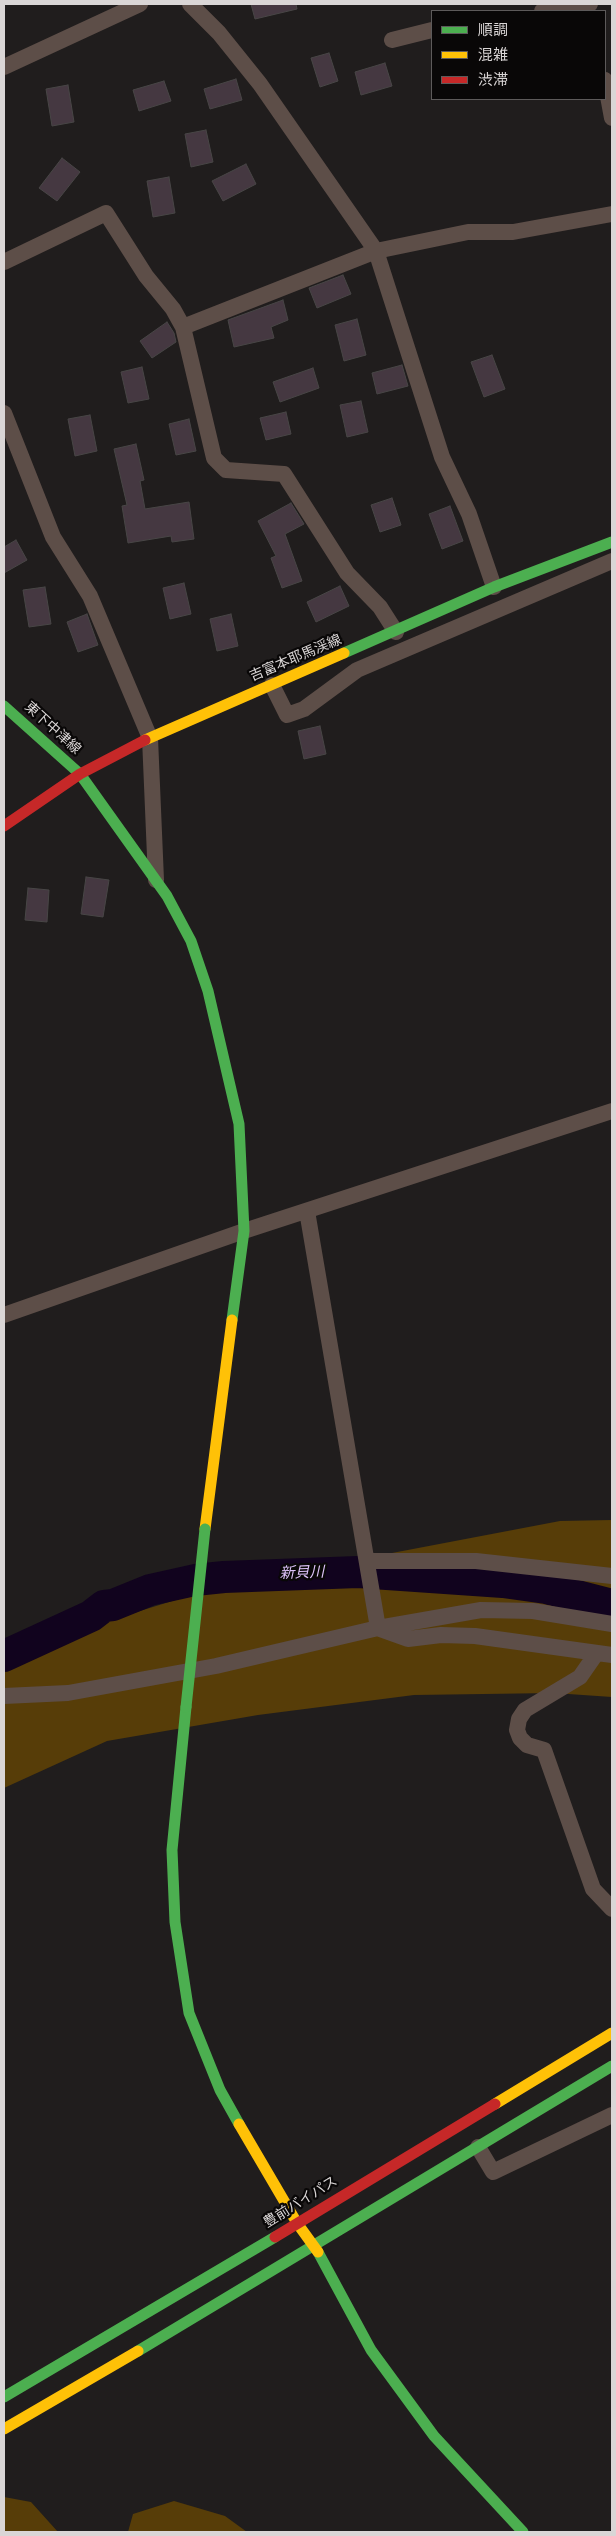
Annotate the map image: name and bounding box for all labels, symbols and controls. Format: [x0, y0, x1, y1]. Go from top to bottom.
legend [431, 10, 606, 100]
text: 順調 [478, 20, 508, 41]
text: 混雑 [478, 45, 508, 66]
text: 渋滞 [478, 70, 508, 91]
street label: 吉富本耶馬渓線 [248, 632, 344, 686]
street label: 東下中津線 [20, 699, 84, 759]
water label: 新貝川 [279, 1564, 325, 1584]
street label: 豊前バイパス [261, 2174, 341, 2232]

